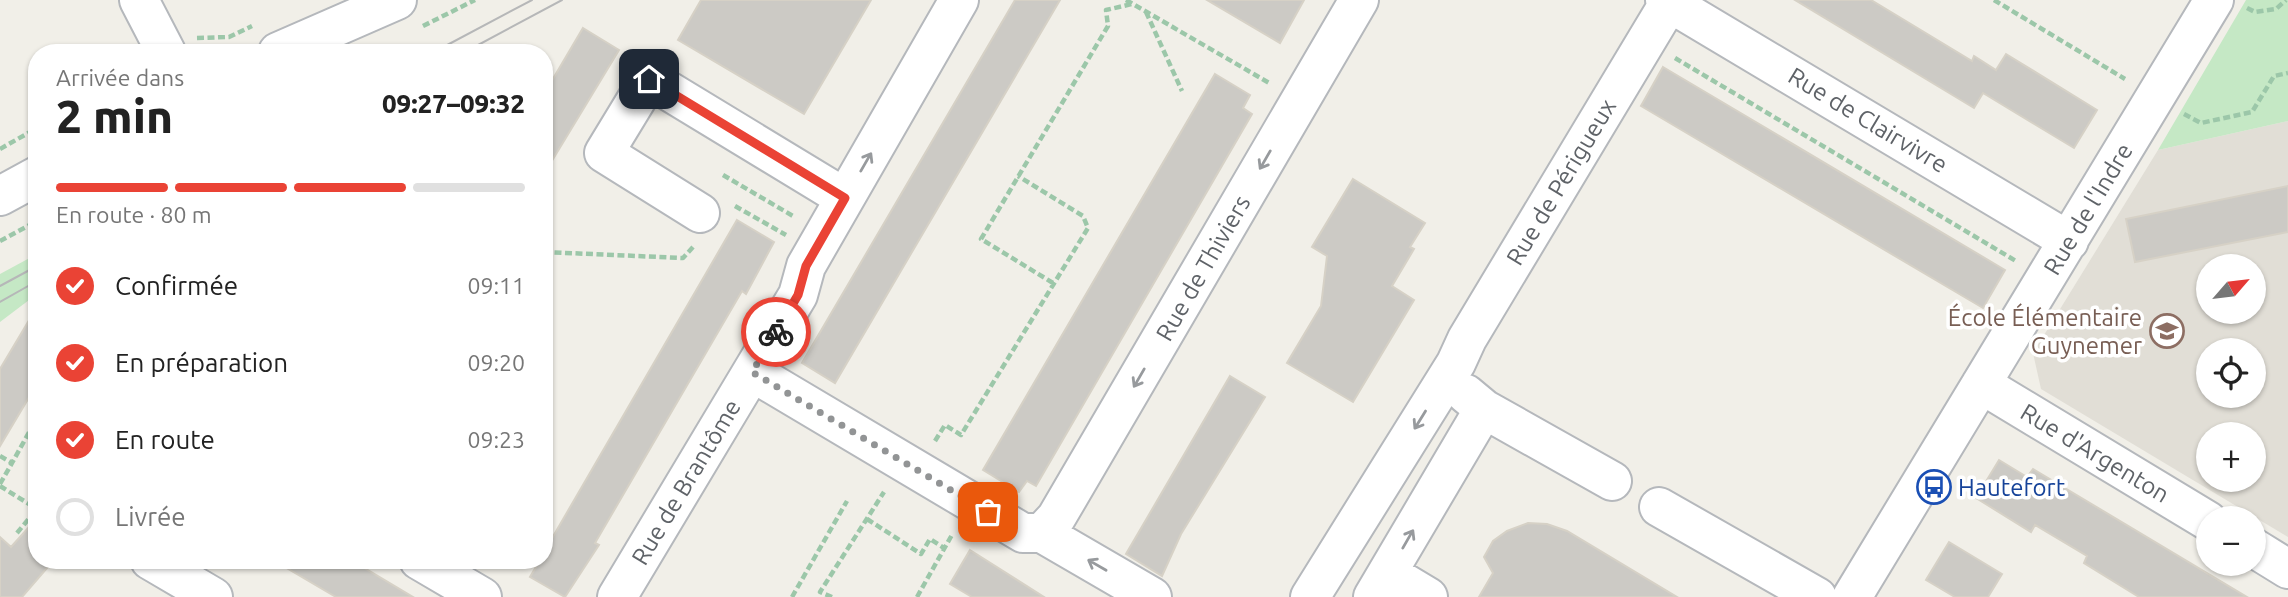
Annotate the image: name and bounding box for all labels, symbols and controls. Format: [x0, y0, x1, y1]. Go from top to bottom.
pin [619, 49, 679, 109]
icon: home [630, 60, 668, 98]
street label: Rue de Clairvivre [1784, 62, 1952, 178]
text: Arrivée dans [56, 65, 184, 90]
text: 09:27–09:32 [382, 89, 525, 118]
text: 2 min [56, 90, 173, 142]
street label: Rue de Périgueux [1501, 94, 1621, 270]
street label: Rue de l'Indre [2038, 138, 2138, 280]
one-way arrow [1258, 150, 1272, 170]
one-way arrow [859, 153, 873, 173]
street label: Rue de Thiviers [1150, 191, 1256, 345]
text: En route · 80 m [56, 202, 212, 227]
north arrow [2196, 254, 2266, 324]
map controls [2196, 254, 2266, 576]
icon: check [56, 267, 94, 305]
text: Confirmée [115, 271, 238, 300]
text: 09:11 [467, 273, 525, 298]
courier [741, 297, 811, 367]
place label: École Élémentaire Guynemer [1948, 303, 2142, 359]
school or university icon: École Élémentaire Guynemer [2148, 312, 2186, 350]
icon: bike [757, 313, 795, 351]
button: locate [2196, 338, 2266, 408]
icon: check [56, 344, 94, 382]
text: En préparation [115, 348, 288, 377]
text: 09:20 [467, 350, 525, 375]
one-way arrow [1131, 367, 1145, 387]
street label: Rue de Brantôme [626, 395, 746, 569]
street label: Rue d'Argenton [2016, 398, 2174, 508]
one-way arrow [1412, 410, 1426, 430]
icon: check [56, 421, 94, 459]
button: + [2196, 422, 2266, 492]
text: En route [115, 425, 215, 454]
text: 09:23 [467, 427, 525, 452]
bus stop icon: Hautefort [1915, 468, 1953, 506]
place label: Hautefort [1958, 474, 2066, 501]
pin [958, 482, 1018, 542]
icon: bag [969, 493, 1007, 531]
text: Livrée [115, 502, 186, 531]
button: − [2196, 506, 2266, 576]
one-way arrow [1401, 529, 1415, 549]
one-way arrow [1088, 558, 1108, 572]

